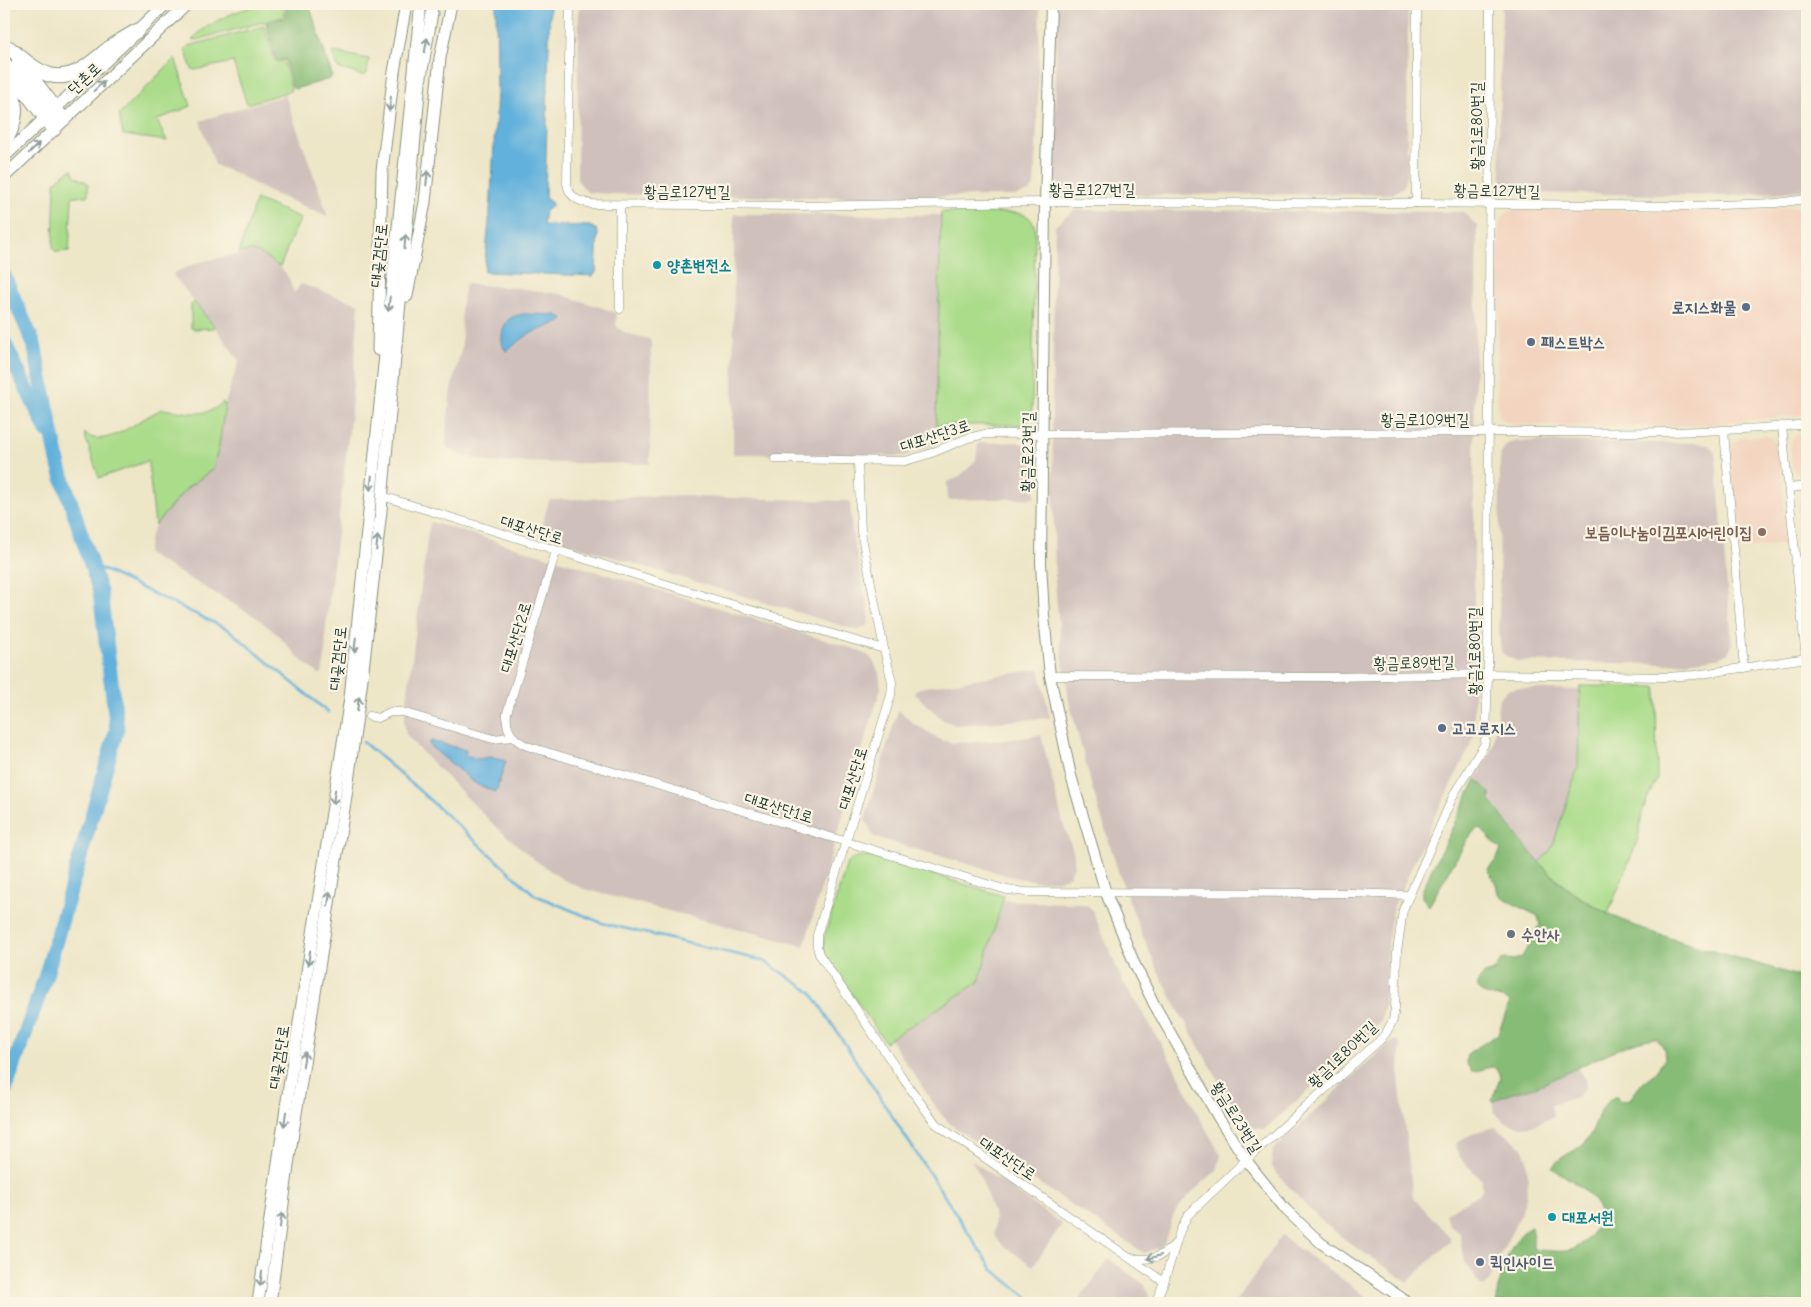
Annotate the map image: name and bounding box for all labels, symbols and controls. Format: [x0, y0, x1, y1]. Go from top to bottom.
one-way arrow [422, 38, 432, 54]
street label: 단촌로 [64, 59, 105, 98]
one-way arrow [93, 80, 105, 92]
street label: 황금1로80번길 [1468, 82, 1486, 170]
one-way arrow [385, 95, 395, 111]
one-way arrow [27, 143, 39, 155]
one-way arrow [422, 171, 432, 187]
street label: 황금로127번길 [1049, 181, 1135, 199]
street label: 황금로127번길 [1454, 181, 1541, 201]
street label: 황금로127번길 [644, 183, 730, 201]
street label: 대곶검단로 [367, 222, 391, 288]
one-way arrow [401, 234, 410, 250]
place label: 양촌변전소 [667, 257, 732, 275]
marker: 양촌변전소 [651, 259, 663, 271]
one-way arrow [384, 296, 394, 312]
place label: 로지스화물 [1672, 299, 1736, 317]
marker: 로지스화물 [1740, 301, 1752, 313]
place label: 패스트박스 [1541, 334, 1605, 352]
marker: 패스트박스 [1525, 336, 1537, 348]
street label: 황금로23번길 [1018, 411, 1038, 493]
street label: 황금로109번길 [1381, 411, 1470, 429]
street label: 대포산단3로 [898, 416, 973, 456]
one-way arrow [366, 475, 376, 491]
street label: 대포산단로 [498, 512, 565, 548]
place label: 보듬이나눔이김포시어린이집 [1585, 524, 1752, 542]
marker: 보듬이나눔이김포시어린이집 [1756, 526, 1768, 538]
one-way arrow [372, 535, 382, 551]
street label: 대포산단2로 [497, 600, 535, 675]
street label: 황금1로80번길 [1466, 607, 1484, 695]
street label: 대곶검단로 [326, 625, 350, 691]
one-way arrow [350, 636, 360, 652]
street label: 황금로89번길 [1373, 653, 1455, 673]
one-way arrow [354, 697, 364, 713]
place label: 고고로지스 [1452, 720, 1516, 738]
marker: 고고로지스 [1436, 722, 1448, 734]
street label: 대포산단로 [835, 745, 871, 812]
one-way arrow [329, 789, 339, 805]
street label: 대포산단1로 [742, 789, 815, 827]
one-way arrow [325, 891, 335, 907]
place label: 수안사 [1521, 926, 1560, 944]
marker: 수안사 [1505, 928, 1517, 940]
one-way arrow [304, 950, 314, 966]
street label: 황금1로80번길 [1305, 1017, 1381, 1092]
street label: 대곶검단로 [265, 1024, 293, 1090]
one-way arrow [299, 1052, 309, 1068]
street label: 황금로23번길 [1207, 1078, 1265, 1157]
one-way arrow [279, 1110, 289, 1126]
street label: 대포산단로 [976, 1133, 1039, 1184]
place label: 대포서원 [1562, 1209, 1614, 1227]
marker: 대포서원 [1546, 1211, 1558, 1223]
one-way arrow [276, 1213, 286, 1229]
one-way arrow [1147, 1253, 1163, 1263]
place label: 퀵인사이드 [1490, 1254, 1555, 1272]
marker: 퀵인사이드 [1474, 1256, 1486, 1268]
one-way arrow [256, 1271, 266, 1287]

